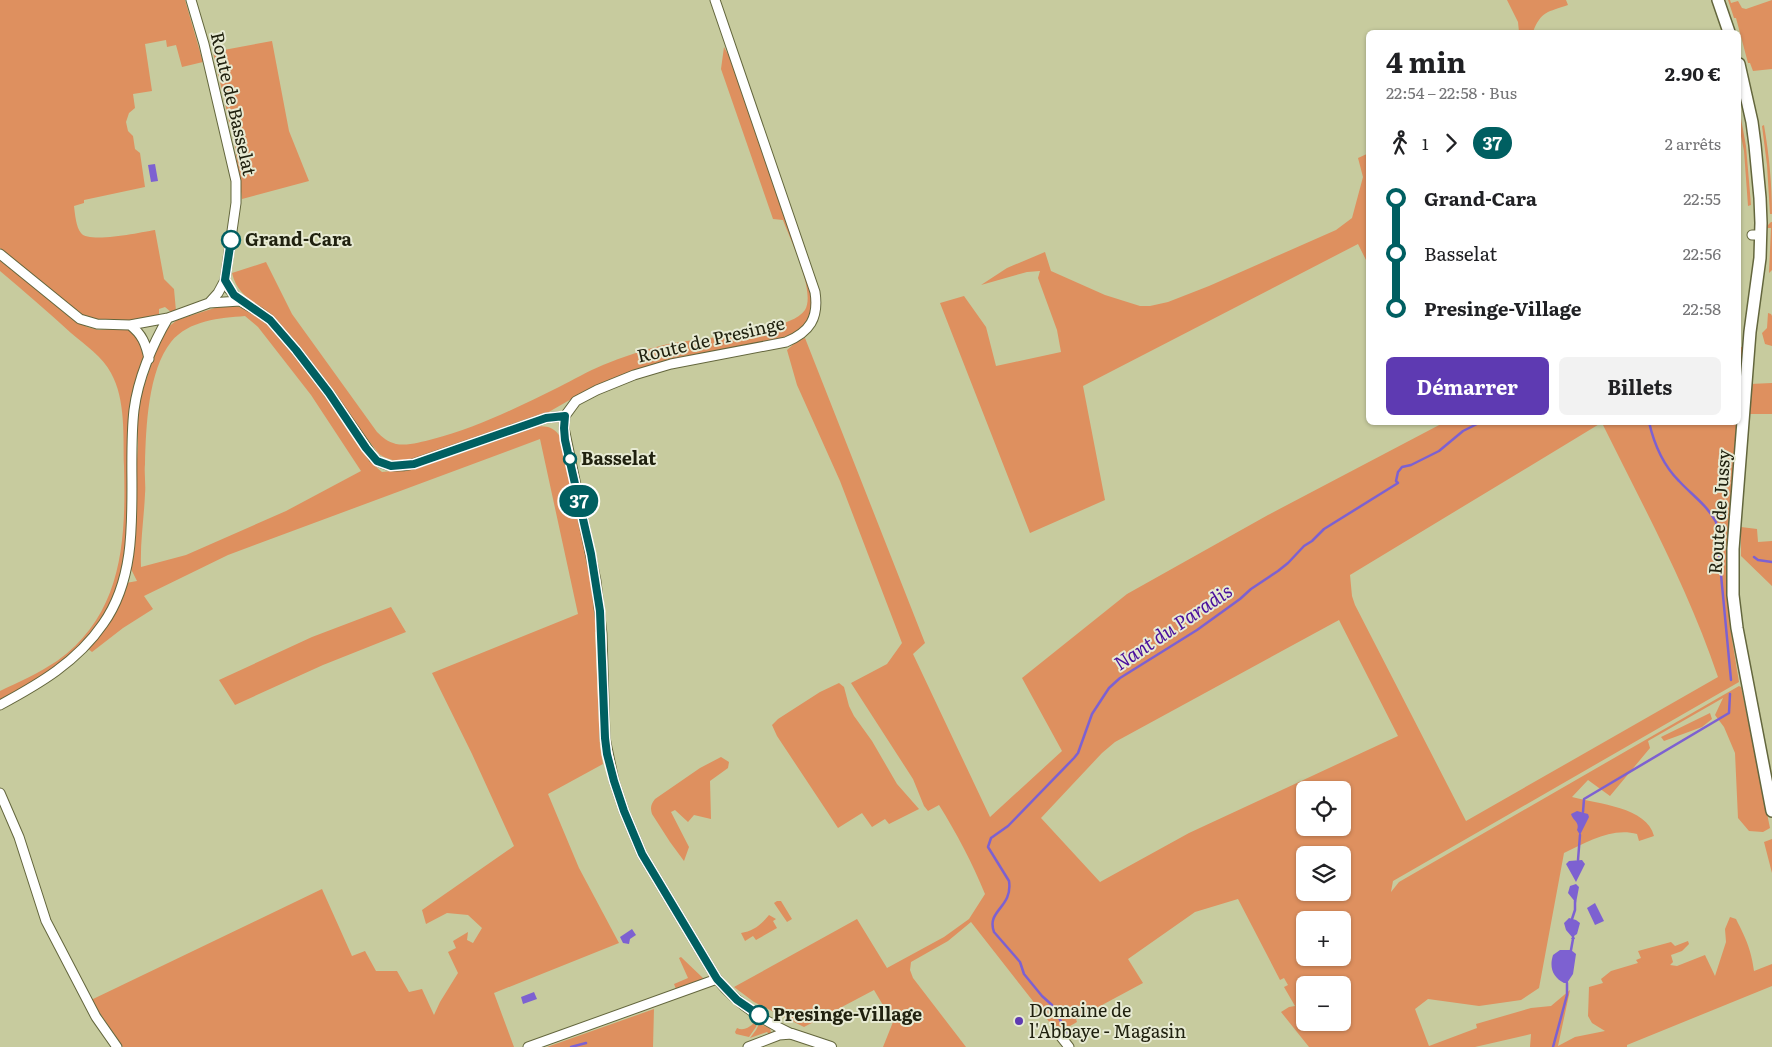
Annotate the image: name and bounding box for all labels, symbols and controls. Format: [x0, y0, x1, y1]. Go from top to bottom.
street label: Route de Basselat [205, 29, 264, 179]
text: 4 min [1386, 40, 1466, 82]
text: 2.90 € [1665, 59, 1721, 87]
text: 22:54 – 22:58 · Bus [1386, 80, 1517, 104]
icon: walk [1386, 129, 1414, 157]
icon: forward [1437, 129, 1465, 157]
text: 37 [1483, 129, 1502, 156]
text: 1 [1422, 131, 1429, 155]
text: 2 arrêts [1665, 131, 1721, 155]
text: Grand-Cara [1424, 184, 1537, 212]
text: 22:55 [1683, 186, 1721, 210]
place label: Grand-Cara [245, 225, 353, 252]
marker: Grand-Cara [221, 230, 241, 250]
text: Basselat [1424, 239, 1497, 267]
text: 22:56 [1683, 241, 1721, 265]
text: Presinge-Village [1424, 294, 1582, 322]
text: 22:58 [1683, 296, 1721, 320]
street label: Route de Presinge [634, 308, 787, 369]
button: Démarrer [1386, 357, 1549, 415]
button: Billets [1559, 357, 1721, 415]
place label: Basselat [581, 444, 656, 471]
street label: Route de Jussy [1701, 448, 1736, 575]
marker: Basselat [563, 452, 577, 466]
line badge: 37 [556, 485, 602, 517]
text: 37 [569, 487, 589, 514]
water label: Nant du Paradis [1108, 576, 1237, 676]
map controls [1296, 781, 1351, 1031]
button: locate [1296, 781, 1351, 836]
button: layers [1296, 846, 1351, 901]
button: + [1296, 911, 1351, 966]
button: − [1296, 976, 1351, 1031]
place label: Domaine de l'Abbaye - Magasin [1029, 996, 1186, 1044]
place label: Presinge-Village [773, 1000, 922, 1027]
marker: Presinge-Village [749, 1005, 769, 1025]
marker: Domaine de l'Abbaye - Magasin [1013, 1015, 1025, 1027]

